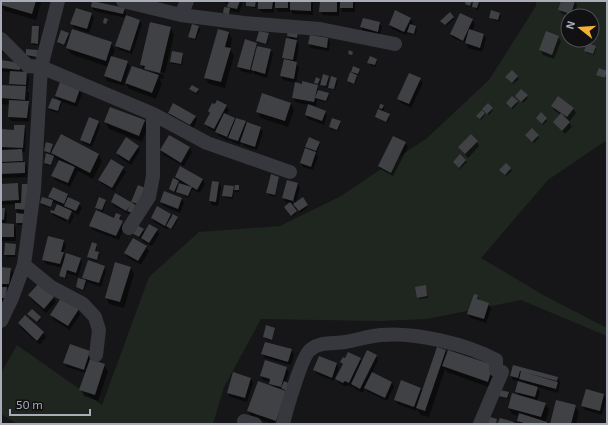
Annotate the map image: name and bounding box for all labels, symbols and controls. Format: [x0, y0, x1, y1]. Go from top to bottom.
north arrow [560, 8, 600, 48]
text: N [563, 19, 577, 31]
scale bar [10, 391, 90, 417]
text: 50 m [16, 397, 43, 411]

